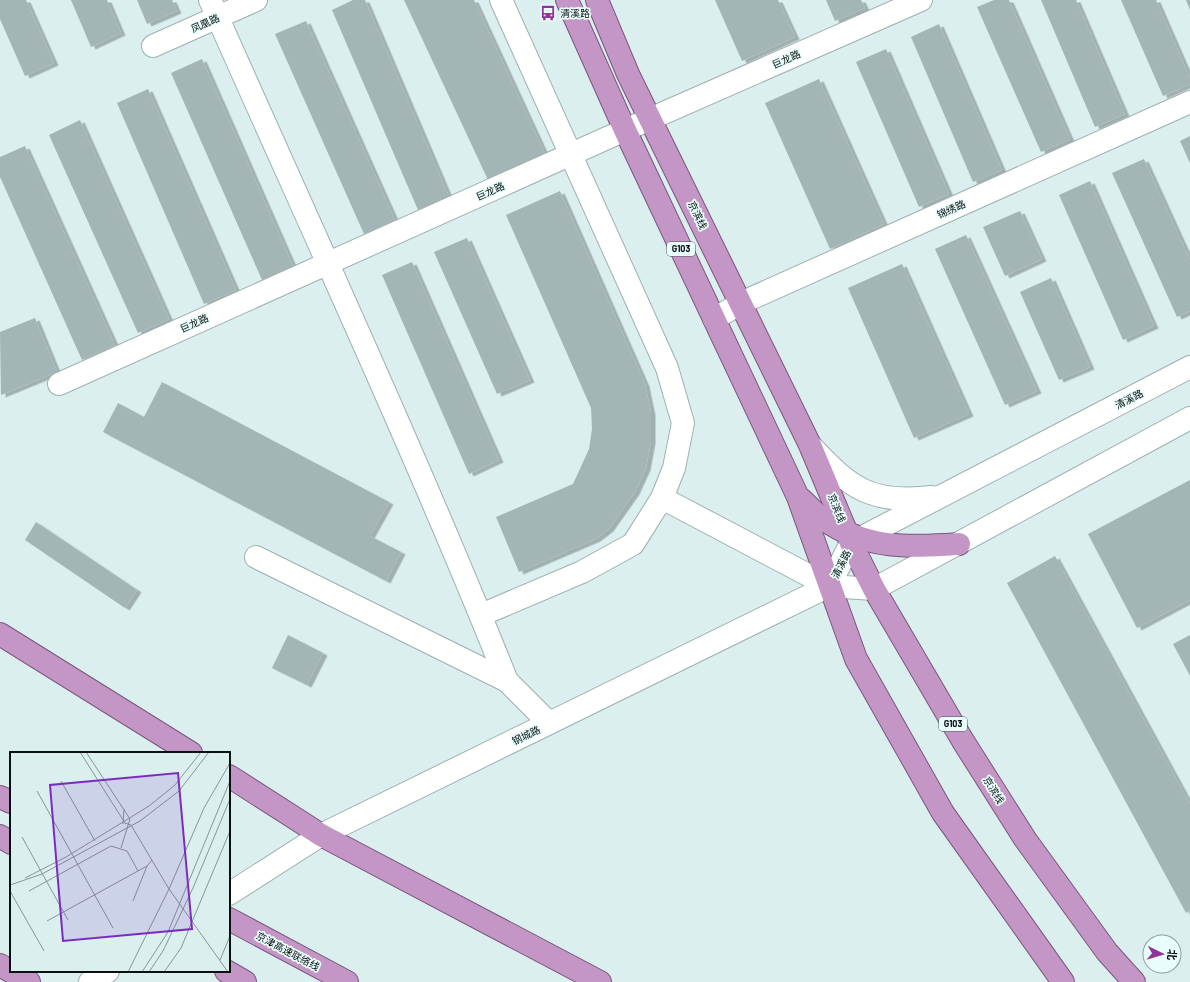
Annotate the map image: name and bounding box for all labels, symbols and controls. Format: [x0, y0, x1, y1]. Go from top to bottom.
bus stop icon: 清溪路 [539, 4, 557, 22]
place label: 清溪路 [560, 7, 590, 19]
street label: 凤凰路 [189, 11, 221, 35]
street label: 巨龙路 [770, 47, 802, 71]
street label: 巨龙路 [474, 179, 506, 203]
street label: 锦绣路 [935, 197, 967, 221]
street label: 京滨线 [686, 199, 710, 231]
road number: G103 [667, 242, 695, 256]
street label: 巨龙路 [178, 311, 210, 335]
street label: 清溪路 [1113, 387, 1145, 411]
street label: 京滨线 [826, 492, 848, 524]
street label: 清溪路 [829, 548, 853, 580]
road number: G103 [939, 717, 967, 731]
street label: 钢城路 [510, 723, 542, 747]
inset map [10, 752, 230, 972]
street label: 京滨线 [981, 774, 1007, 806]
street label: 京津高速联络线 [254, 929, 322, 973]
north arrow [1142, 934, 1182, 974]
text: 北 [1166, 949, 1179, 961]

